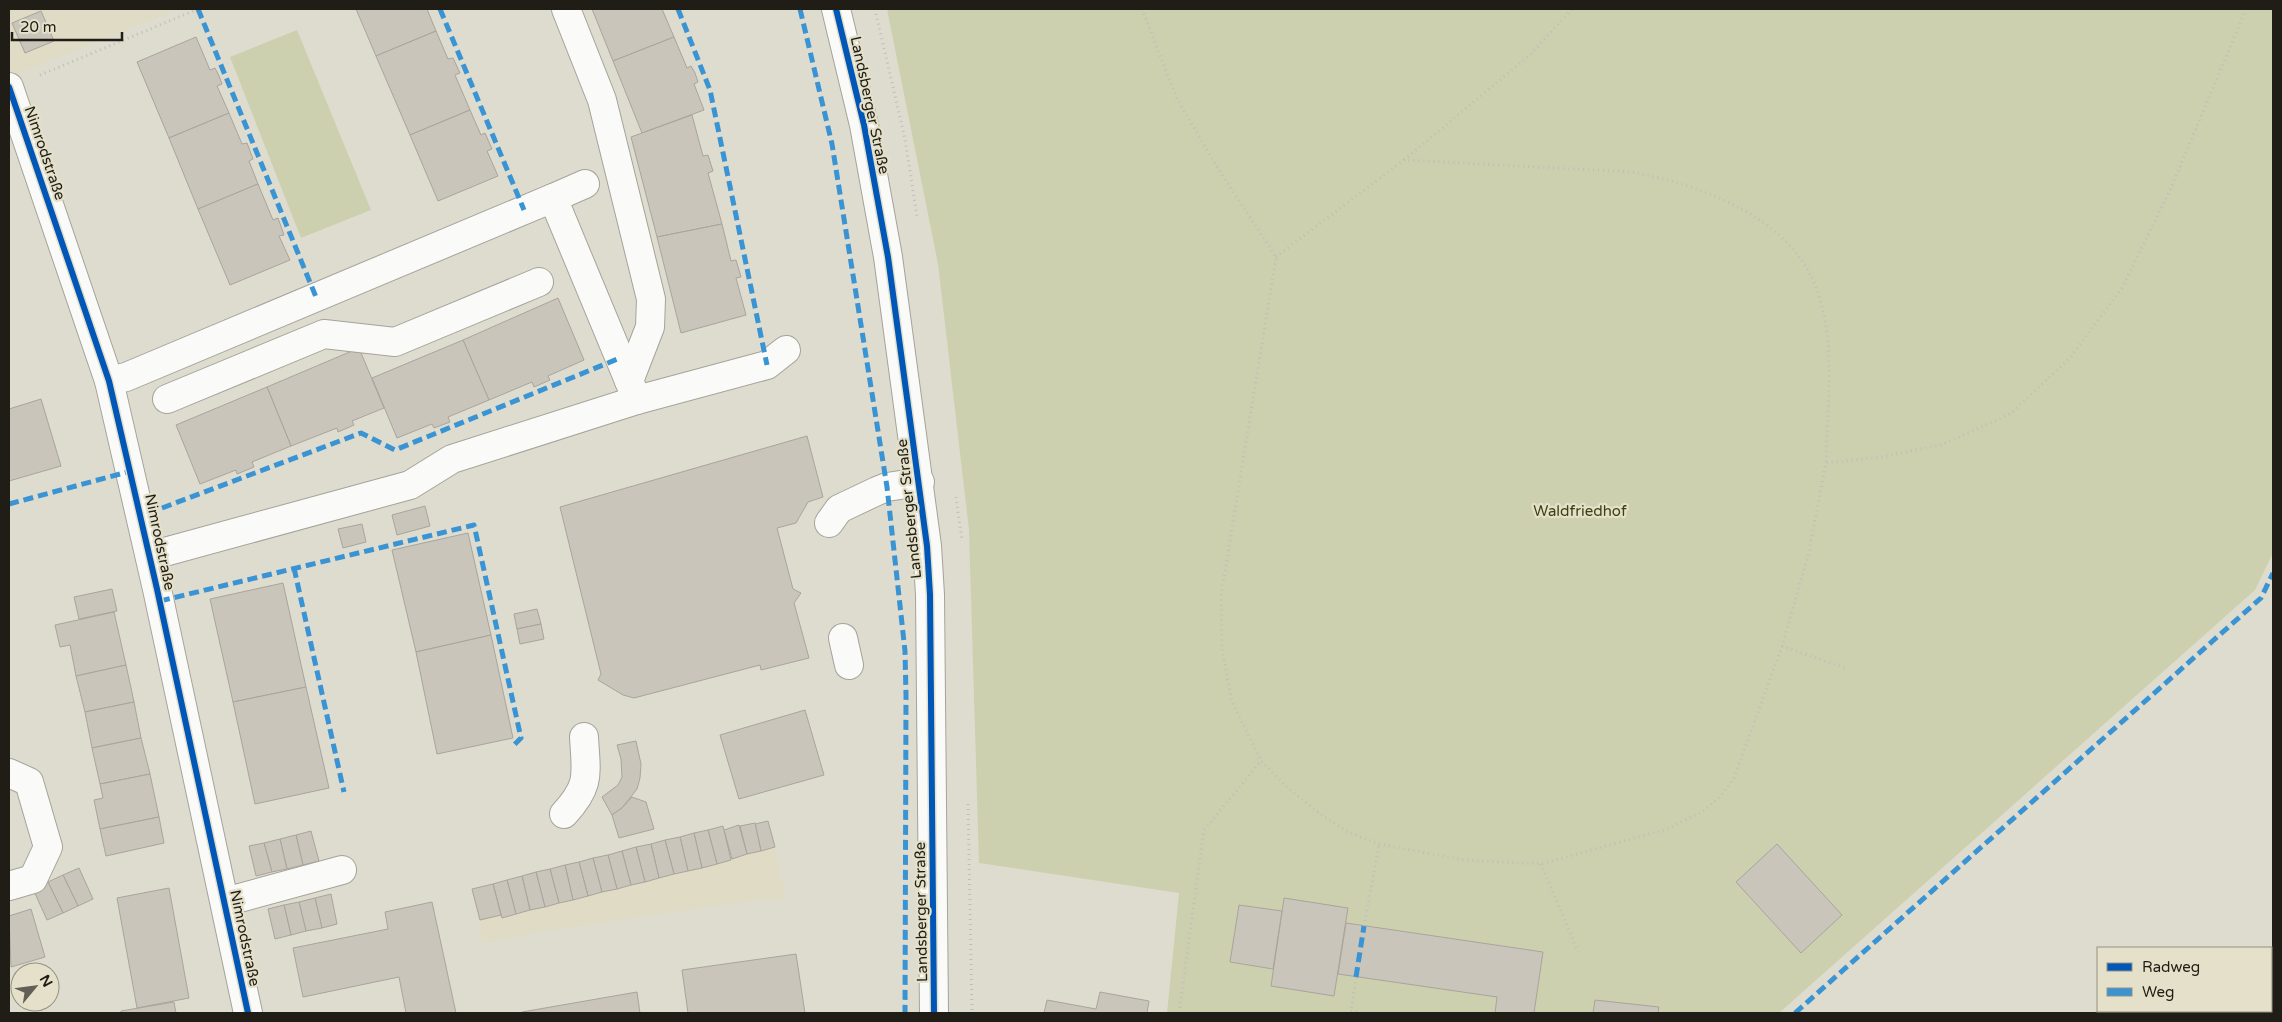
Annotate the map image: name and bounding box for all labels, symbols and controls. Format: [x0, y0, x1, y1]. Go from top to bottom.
scale bar [12, 10, 122, 42]
text: 20 m [20, 18, 57, 36]
street label: Landsberger Straße [847, 34, 893, 176]
street label: Nimrodstraße [21, 104, 69, 202]
street label: Landsberger Straße [893, 438, 925, 580]
street label: Nimrodstraße [141, 492, 179, 592]
park label: Waldfriedhof [1533, 502, 1627, 520]
street label: Landsberger Straße [911, 842, 931, 982]
street label: Nimrodstraße [226, 888, 264, 988]
legend [2097, 947, 2272, 1012]
text: Radweg [2142, 958, 2200, 976]
north arrow [10, 962, 60, 1012]
text: N [36, 972, 56, 990]
text: Weg [2142, 983, 2174, 1001]

